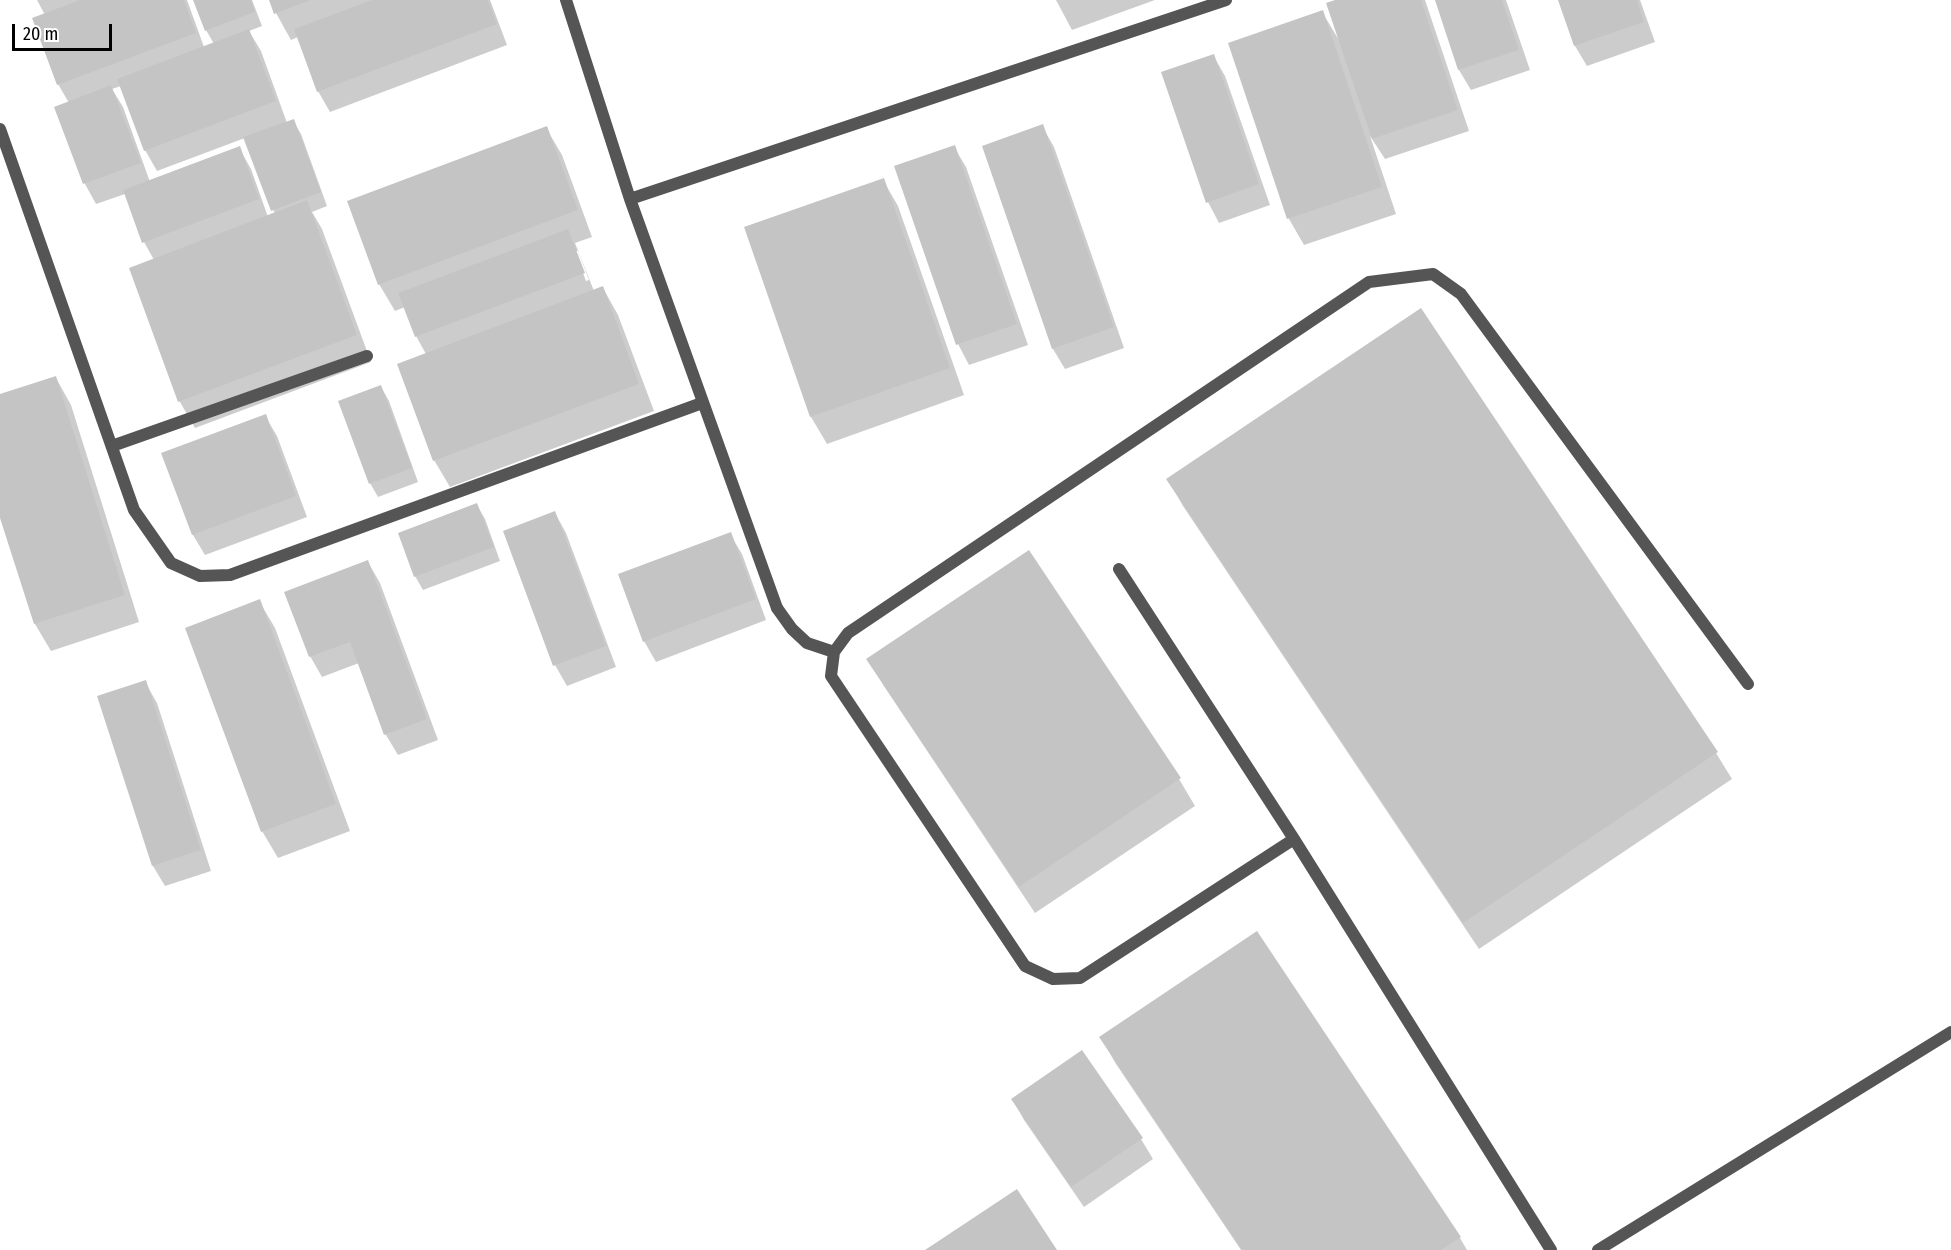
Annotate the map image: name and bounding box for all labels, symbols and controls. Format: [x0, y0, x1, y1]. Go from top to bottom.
scale bar [15, 12, 116, 50]
text: 20 m [23, 23, 58, 45]

